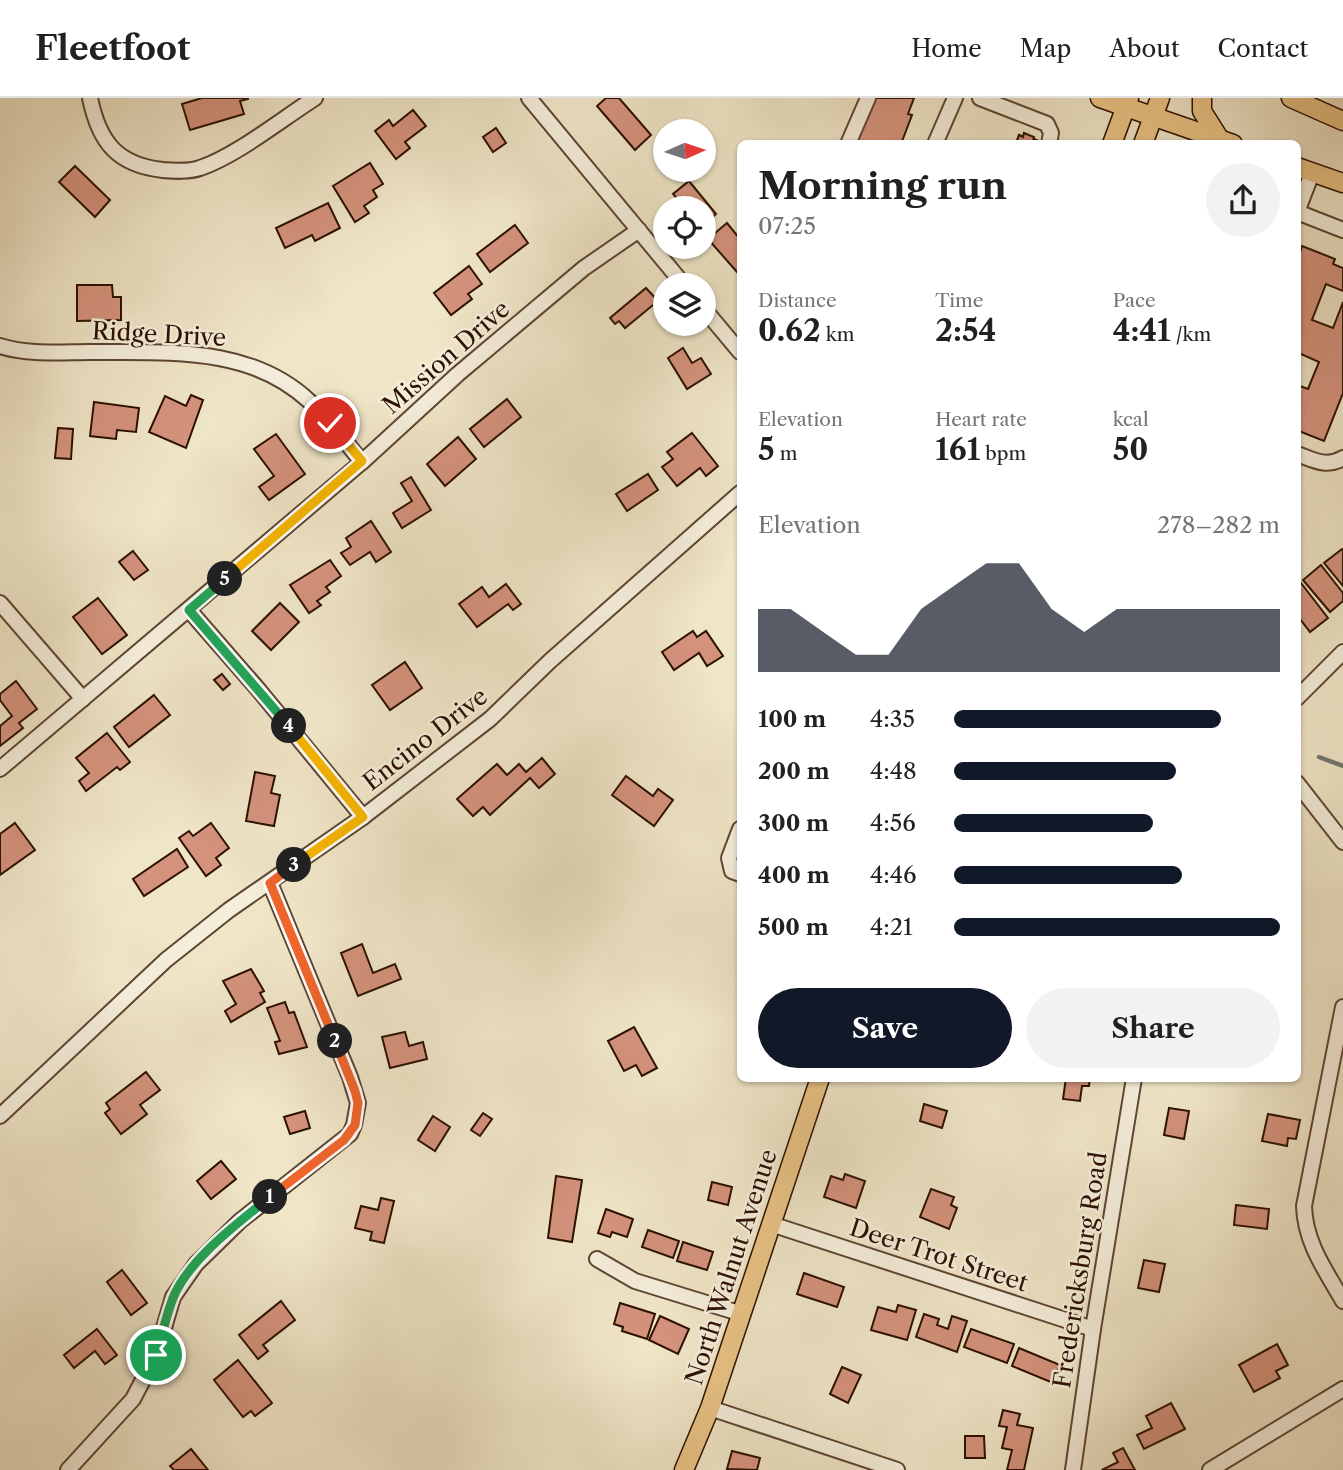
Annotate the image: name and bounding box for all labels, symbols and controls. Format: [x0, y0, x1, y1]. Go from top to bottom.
text: Fleetfoot [35, 28, 190, 69]
text: Home [911, 34, 982, 63]
text: Map [1020, 34, 1071, 63]
text: About [1109, 34, 1180, 63]
text: Contact [1218, 34, 1308, 63]
north arrow [653, 119, 716, 182]
map controls [653, 119, 716, 336]
text: Morning run [758, 162, 1007, 209]
button: share [1206, 163, 1280, 237]
button: locate [653, 196, 716, 259]
text: 07:25 [758, 212, 816, 240]
button: layers [653, 273, 716, 336]
text: Distance [758, 289, 837, 312]
text: Time [935, 289, 983, 312]
text: Pace [1113, 289, 1156, 312]
street label: Mission Drive [377, 294, 515, 420]
text: 0.62 [758, 312, 821, 349]
text: 2:54 [935, 312, 996, 349]
text: 4:41 [1113, 312, 1171, 349]
street label: Ridge Drive [91, 316, 227, 352]
text: km [821, 323, 854, 346]
text: /km [1171, 323, 1211, 346]
pin [300, 393, 360, 453]
icon: check [311, 404, 349, 442]
text: Elevation [758, 408, 843, 431]
text: Heart rate [935, 408, 1027, 431]
text: kcal [1113, 408, 1149, 431]
text: 5 [758, 431, 775, 468]
text: 161 [935, 431, 980, 468]
text: 50 [1113, 431, 1148, 468]
text: m [775, 442, 797, 465]
text: bpm [980, 442, 1026, 465]
text: Elevation [758, 511, 861, 539]
text: 278–282 m [1157, 511, 1280, 539]
pin: 5 [208, 561, 243, 596]
text: 5 [219, 567, 230, 590]
street label: Encino Drive [357, 681, 493, 797]
text: 100 m [758, 705, 826, 733]
text: 4:35 [870, 705, 915, 733]
pin: 4 [272, 708, 306, 744]
text: 4 [283, 714, 294, 737]
text: 200 m [758, 757, 830, 785]
text: 4:48 [870, 757, 917, 785]
text: 300 m [758, 809, 829, 837]
text: 4:56 [870, 809, 916, 837]
pin: 3 [276, 848, 312, 882]
text: 3 [288, 853, 299, 876]
text: 400 m [758, 861, 830, 889]
text: 4:46 [870, 861, 917, 889]
text: 500 m [758, 913, 829, 941]
text: 4:21 [870, 913, 913, 941]
button: Save [758, 988, 1012, 1068]
button: Share [1026, 988, 1280, 1068]
pin: 2 [318, 1024, 352, 1058]
text: 2 [329, 1029, 340, 1052]
street label: North Walnut Avenue [679, 1146, 783, 1388]
street label: Fredericksburg Road [1047, 1149, 1113, 1390]
pin: 1 [252, 1180, 288, 1214]
text: 1 [265, 1185, 274, 1208]
street label: Deer Trot Street [846, 1213, 1032, 1298]
pin [126, 1325, 186, 1385]
icon: arrive [137, 1336, 175, 1374]

